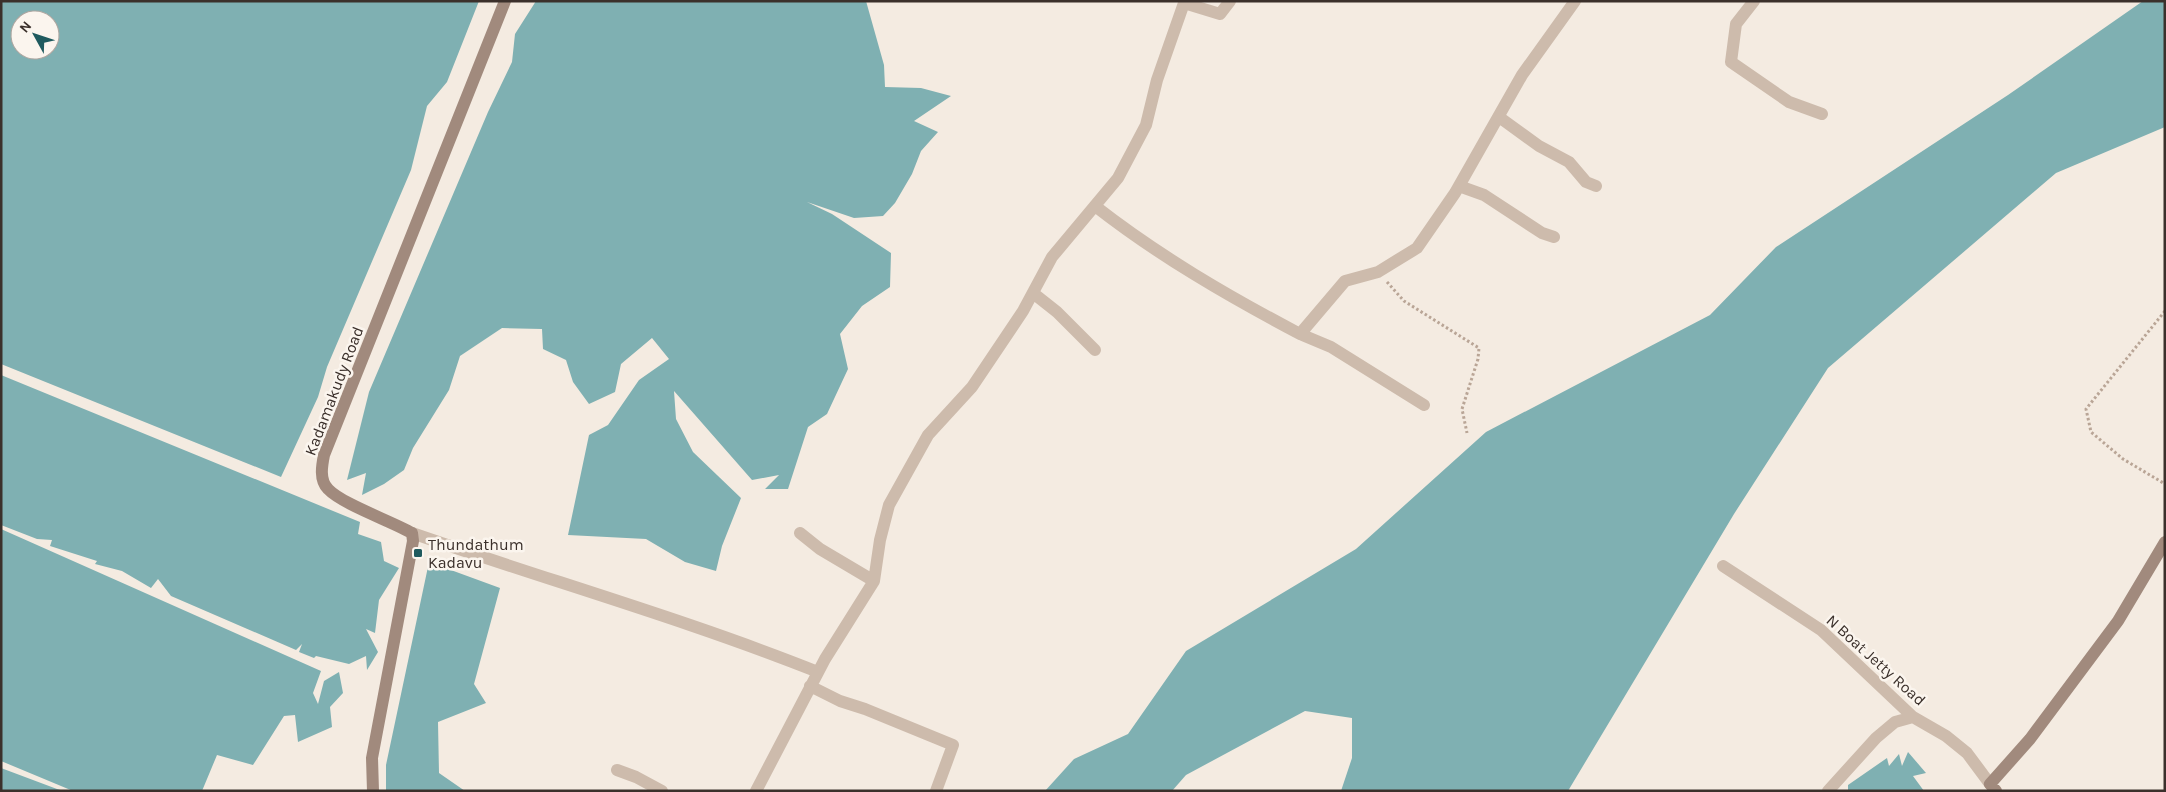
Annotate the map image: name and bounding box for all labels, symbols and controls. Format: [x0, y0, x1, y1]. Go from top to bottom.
north arrow [10, 10, 60, 60]
text: N [16, 18, 35, 36]
street label: Kadamakudy Road [301, 324, 367, 458]
place label: Thundathum Kadavu [428, 535, 524, 572]
marker: Thundathum Kadavu [412, 547, 424, 559]
street label: N Boat Jetty Road [1823, 611, 1929, 709]

